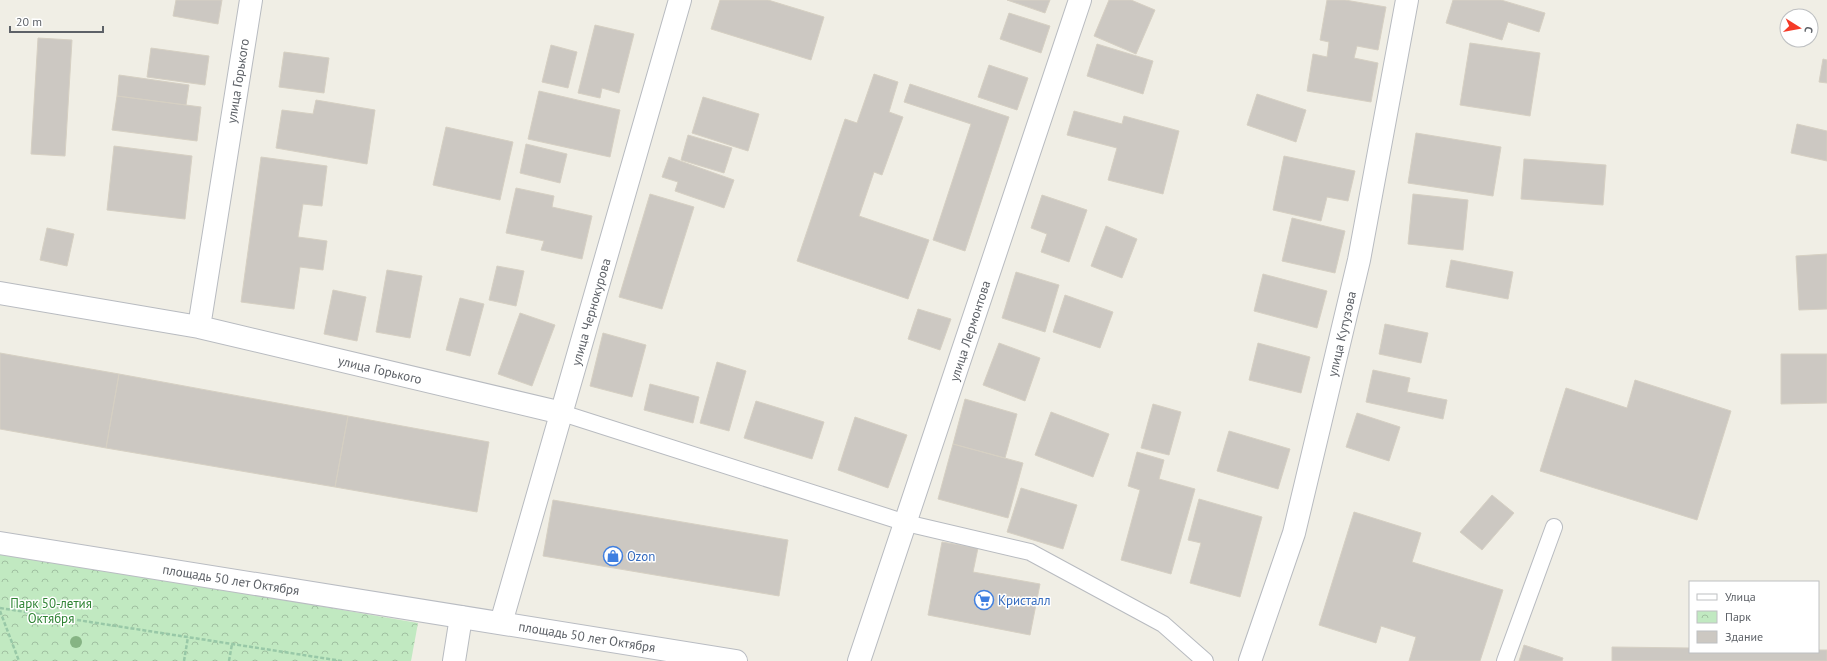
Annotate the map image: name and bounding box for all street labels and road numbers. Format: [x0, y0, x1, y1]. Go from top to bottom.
street label: улица Горького [223, 37, 253, 125]
street label: улица Чернокурова [567, 256, 615, 368]
street label: улица Лермонтова [946, 278, 994, 384]
street label: улица Кутузова [1324, 289, 1360, 379]
street label: улица Горького [336, 352, 424, 388]
street label: площадь 50 лет Октября [161, 561, 301, 599]
street label: площадь 50 лет Октября [517, 618, 657, 656]

